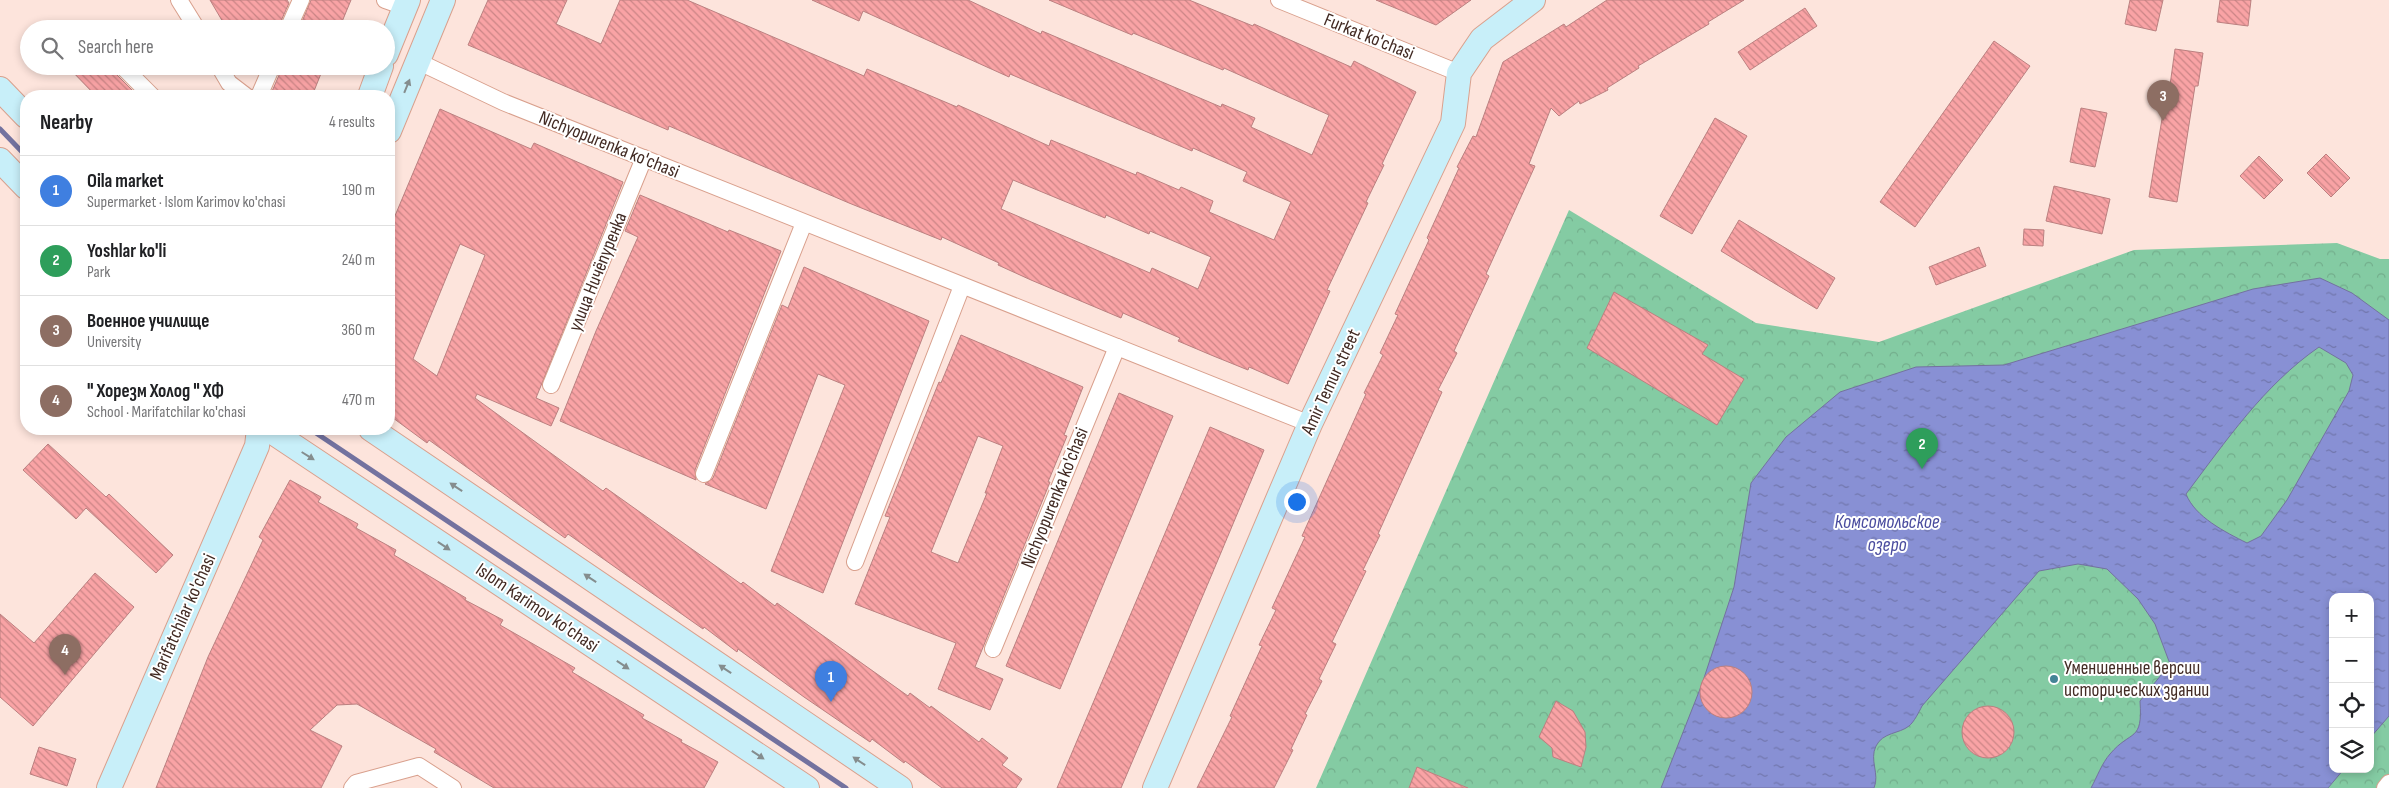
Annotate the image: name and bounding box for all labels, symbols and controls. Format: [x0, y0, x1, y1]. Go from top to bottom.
street label: Furkat ko'chasi [1321, 9, 1417, 65]
search box [20, 20, 395, 75]
icon: search [38, 34, 66, 62]
text: Search here [78, 36, 154, 59]
one-way arrow [403, 78, 411, 93]
pin: 3 [2147, 80, 2179, 121]
street label: Nichyopurenka ko'chasi [535, 106, 683, 184]
text: Nearby [40, 110, 93, 135]
text: 4 results [329, 113, 375, 132]
text: Oila market [87, 170, 164, 193]
text: 1 [53, 181, 59, 200]
text: 190 m [342, 181, 375, 200]
text: Supermarket · Islom Karimov ko'chasi [87, 193, 286, 212]
street label: улица Ничёпуренка [564, 209, 632, 335]
text: Yoshlar ko'li [87, 240, 166, 263]
text: 2 [52, 251, 60, 270]
text: 240 m [342, 251, 375, 270]
text: Park [87, 263, 110, 282]
text: Военное училище [87, 310, 209, 333]
text: 3 [52, 321, 60, 340]
text: 360 m [341, 321, 375, 340]
street label: Amir Temur street [1296, 325, 1366, 440]
text: University [87, 333, 141, 352]
text: " Хорезм Холод " ХФ [87, 380, 224, 403]
text: 4 [52, 391, 60, 410]
text: 470 m [342, 391, 375, 410]
text: School · Marifatchilar ko'chasi [87, 403, 246, 422]
street label: Nichyopurenka ko'chasi [1016, 424, 1094, 572]
pin: 2 [1906, 428, 1938, 469]
one-way arrow [302, 451, 315, 461]
one-way arrow [449, 482, 463, 491]
your location [1284, 489, 1310, 515]
water label: Комсомольское озеро [1834, 510, 1940, 557]
one-way arrow [437, 541, 450, 551]
street label: Marifatchilar ko'chasi [145, 550, 221, 684]
street label: Islom Karimov ko'chasi [471, 558, 603, 658]
one-way arrow [584, 573, 597, 583]
map controls [2329, 593, 2374, 773]
button: + [2329, 593, 2374, 638]
pin: 4 [49, 634, 81, 675]
button: − [2329, 638, 2374, 683]
place label: Уменшенные версии исторических здании [2064, 657, 2209, 702]
one-way arrow [616, 660, 629, 670]
pin: 1 [815, 661, 847, 702]
one-way arrow [718, 664, 732, 674]
marker: Уменшенные версии исторических здании [2048, 673, 2060, 685]
button: locate [2329, 683, 2374, 728]
button: layers [2329, 728, 2374, 773]
one-way arrow [751, 750, 764, 760]
one-way arrow [853, 756, 866, 766]

